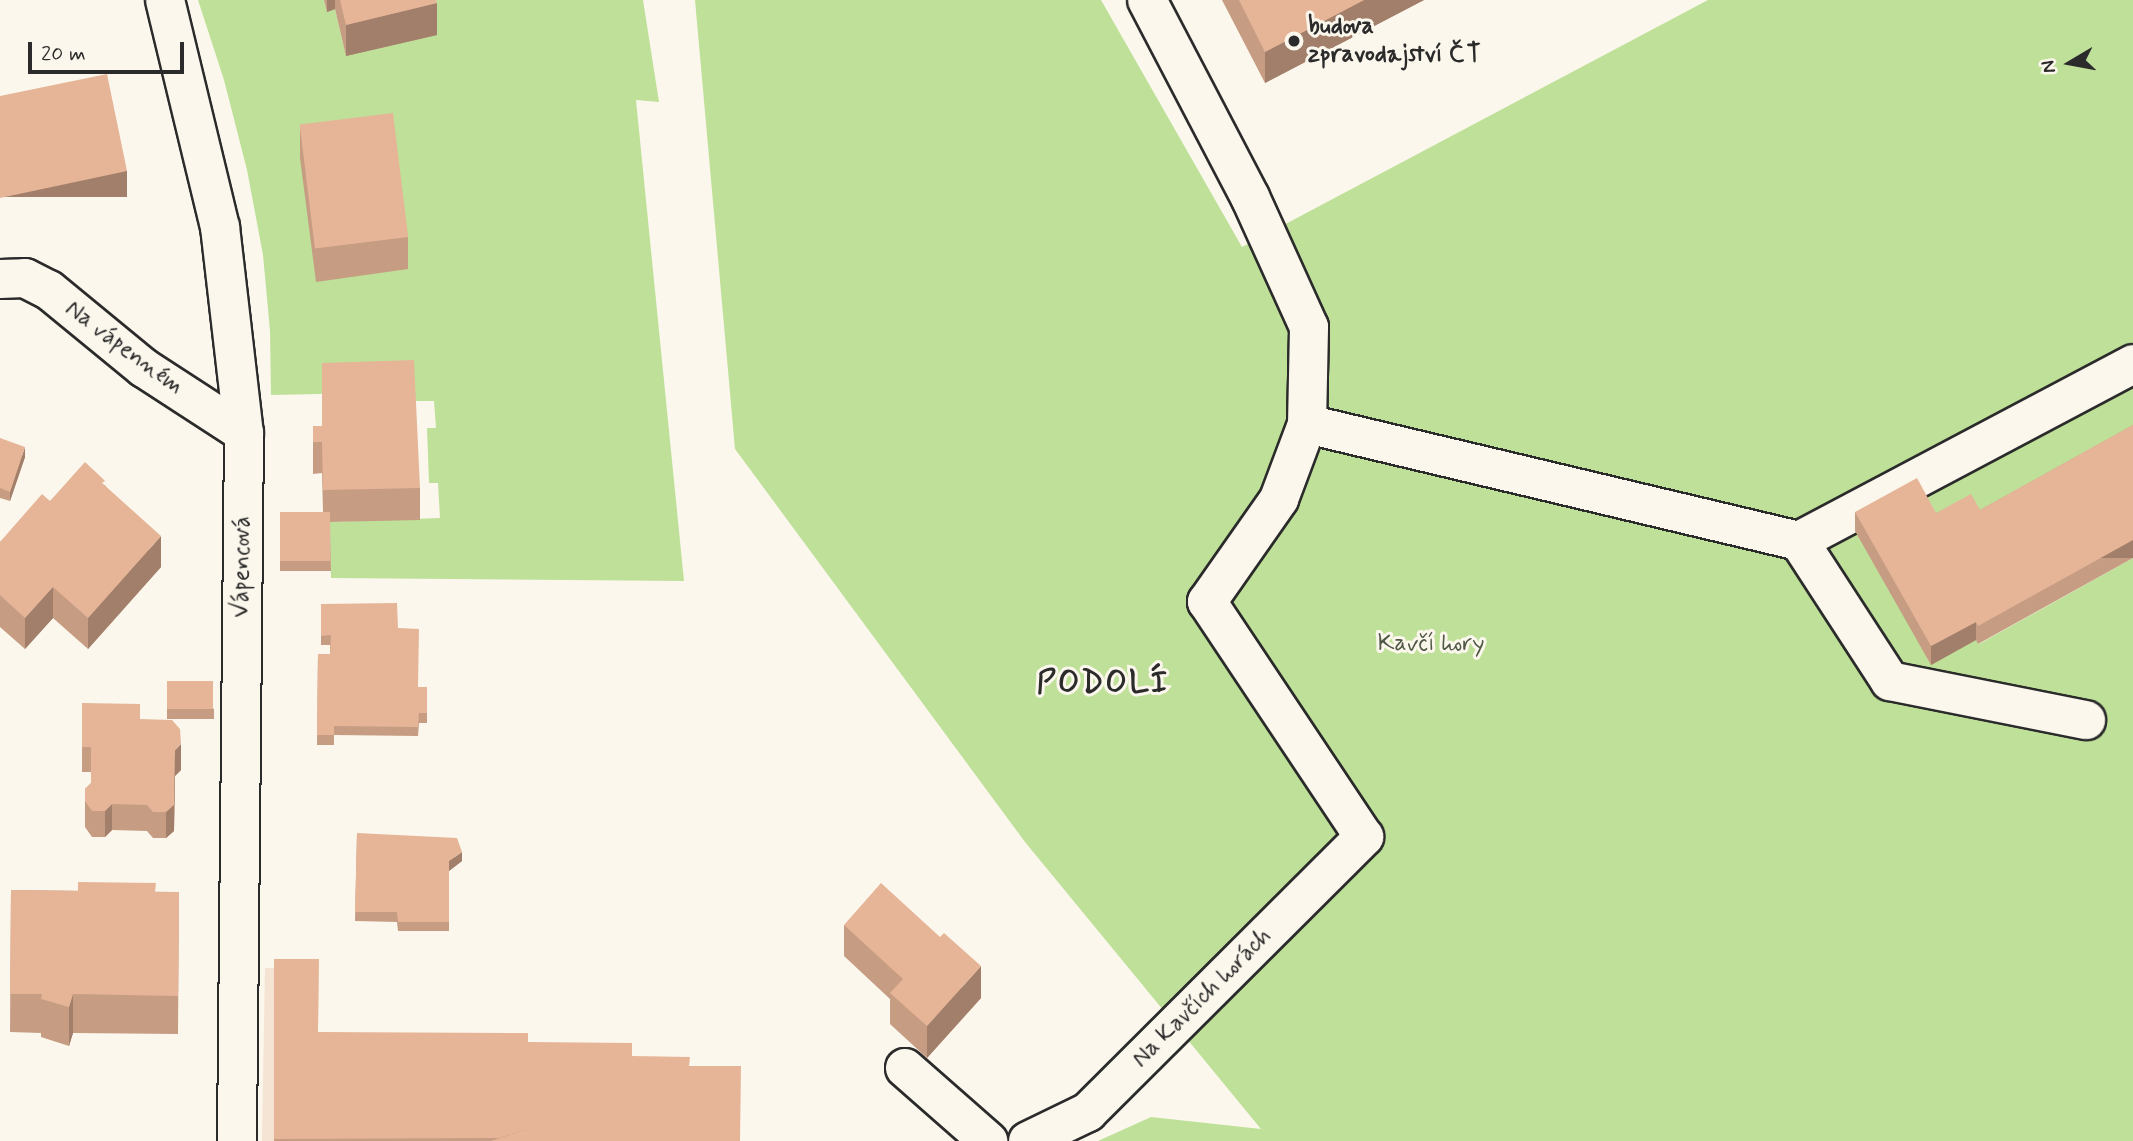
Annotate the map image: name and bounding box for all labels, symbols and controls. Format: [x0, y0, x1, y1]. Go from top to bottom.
place label: budova zpravodajství ČT [1308, 13, 1481, 69]
scale bar [32, 28, 187, 72]
north arrow [2035, 28, 2105, 98]
marker: budova zpravodajství ČT [1286, 33, 1302, 49]
text: 20 m [41, 40, 86, 68]
text: N [2035, 58, 2062, 75]
street label: Na vápenném [60, 295, 188, 401]
street label: Vápencová [227, 516, 257, 618]
park label: Kavčí hory [1377, 630, 1485, 658]
district label: PODOLÍ [1039, 664, 1167, 702]
street label: Na Kavčích horách [1125, 921, 1279, 1075]

